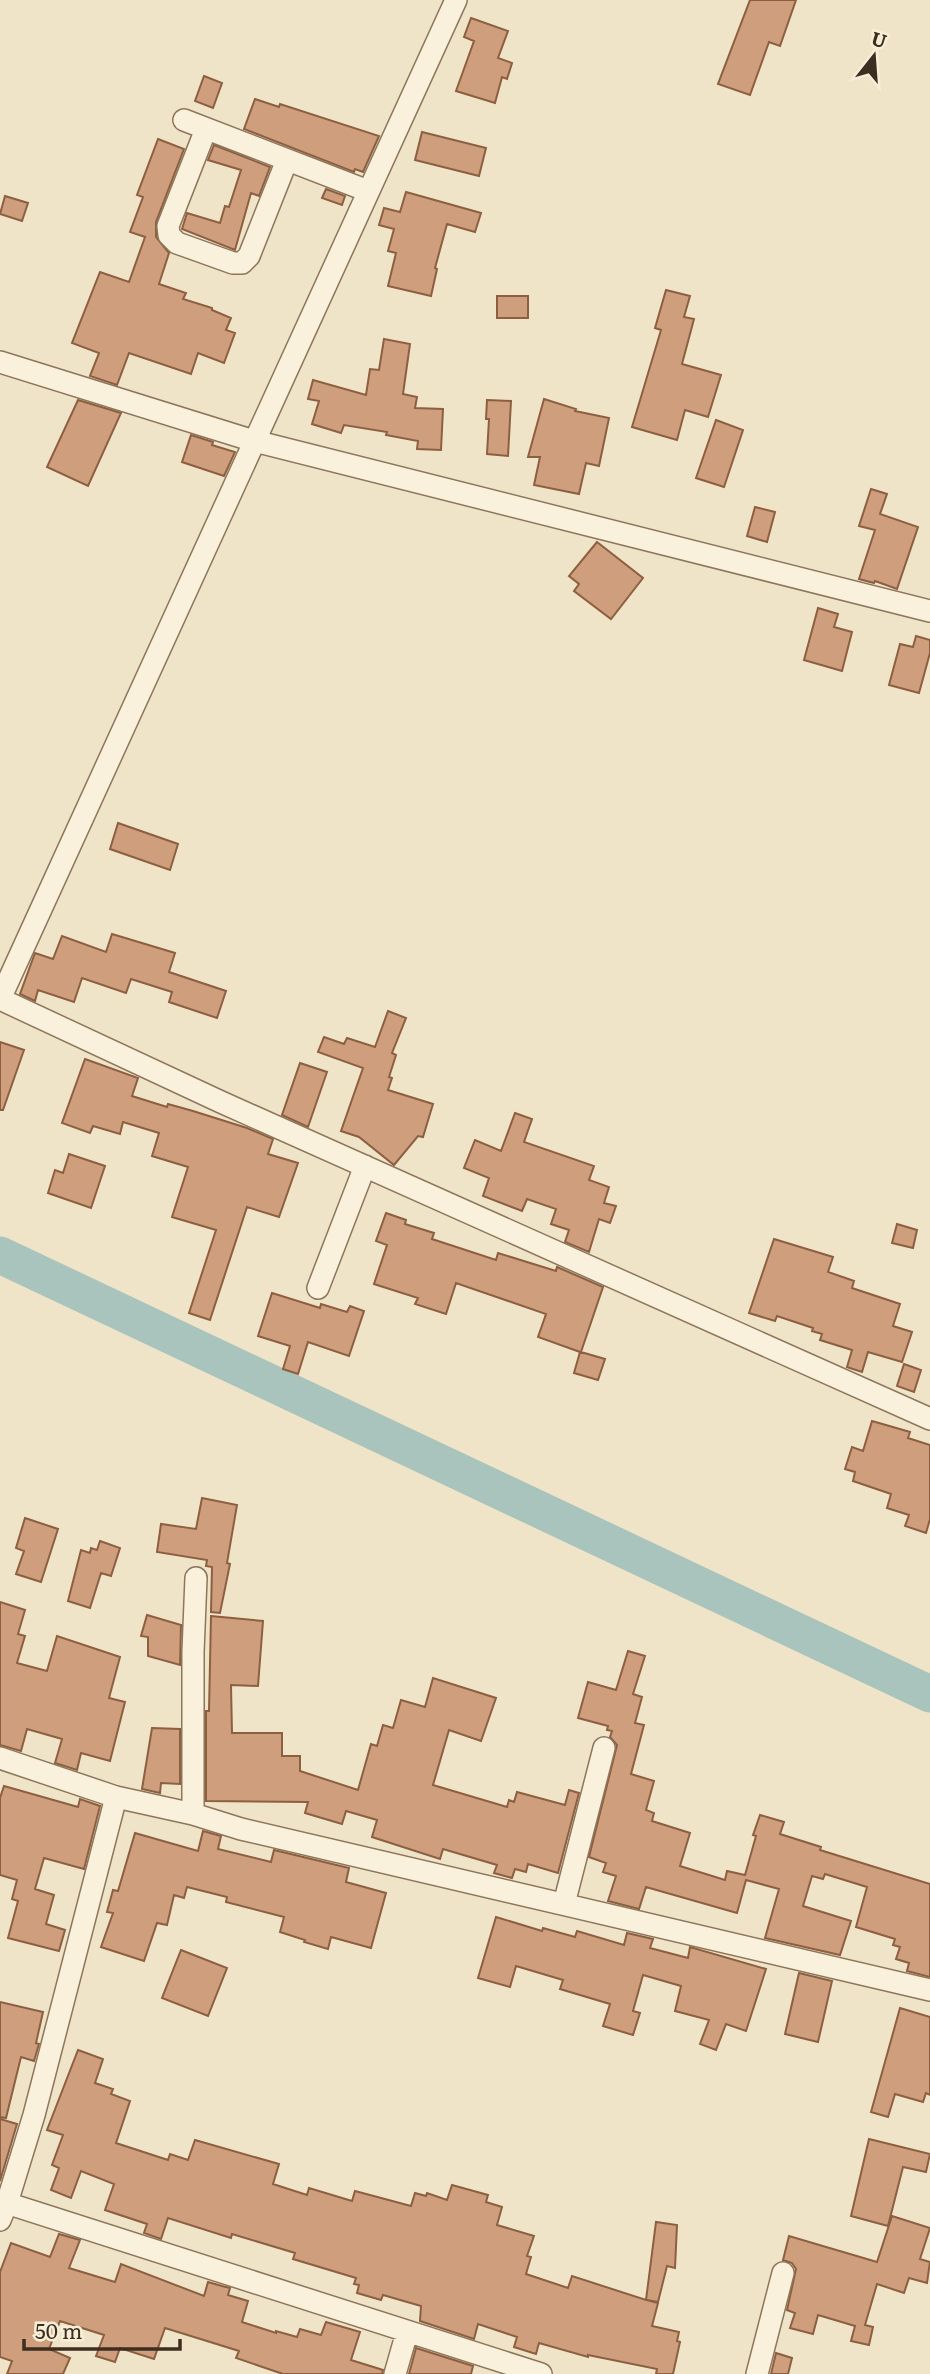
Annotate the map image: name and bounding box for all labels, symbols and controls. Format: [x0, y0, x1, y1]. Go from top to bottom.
north arrow [839, 21, 909, 91]
text: U [868, 23, 891, 54]
scale bar [24, 2308, 180, 2352]
text: 50 m [35, 2314, 82, 2345]

